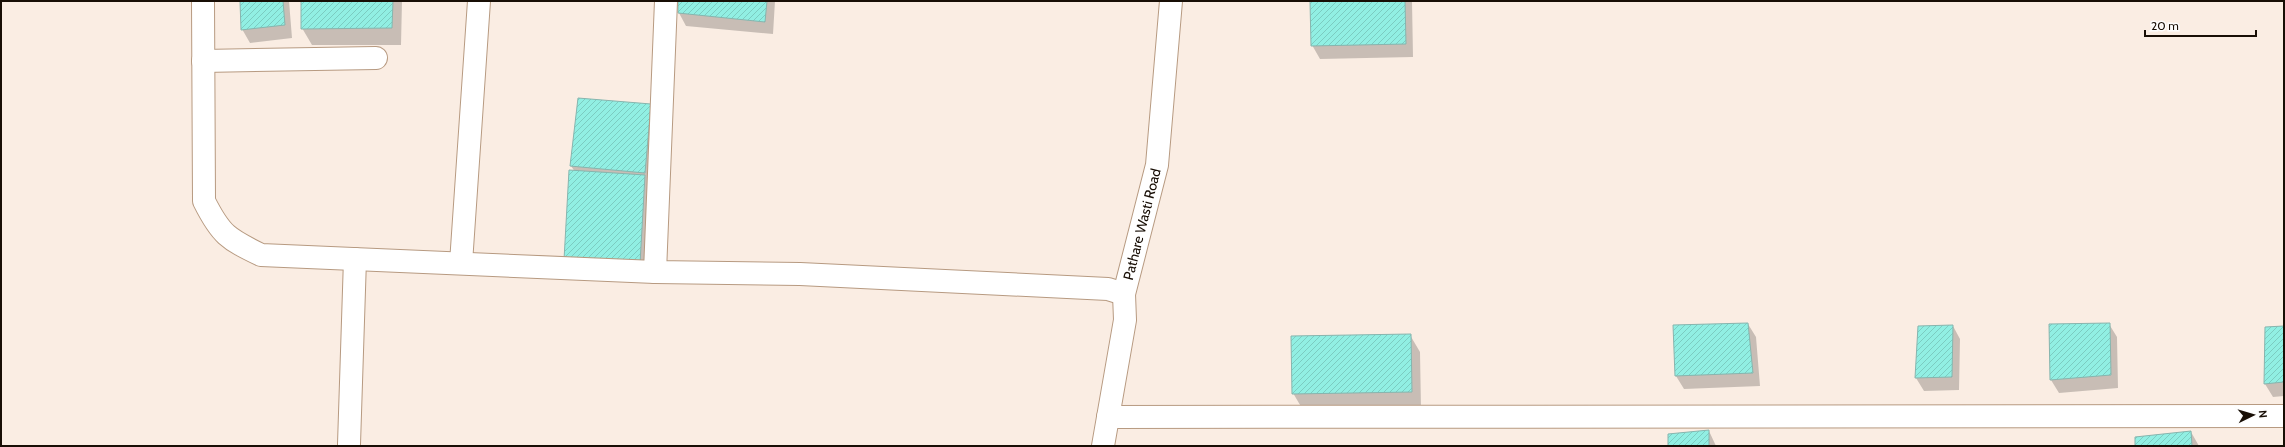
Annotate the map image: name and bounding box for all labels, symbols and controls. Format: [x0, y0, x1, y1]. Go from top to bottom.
scale bar [2145, 12, 2256, 38]
text: 20 m [2151, 18, 2179, 33]
street label: Pathare Wasti Road [1119, 166, 1165, 282]
north arrow [2233, 395, 2273, 435]
text: N [2256, 410, 2270, 419]

